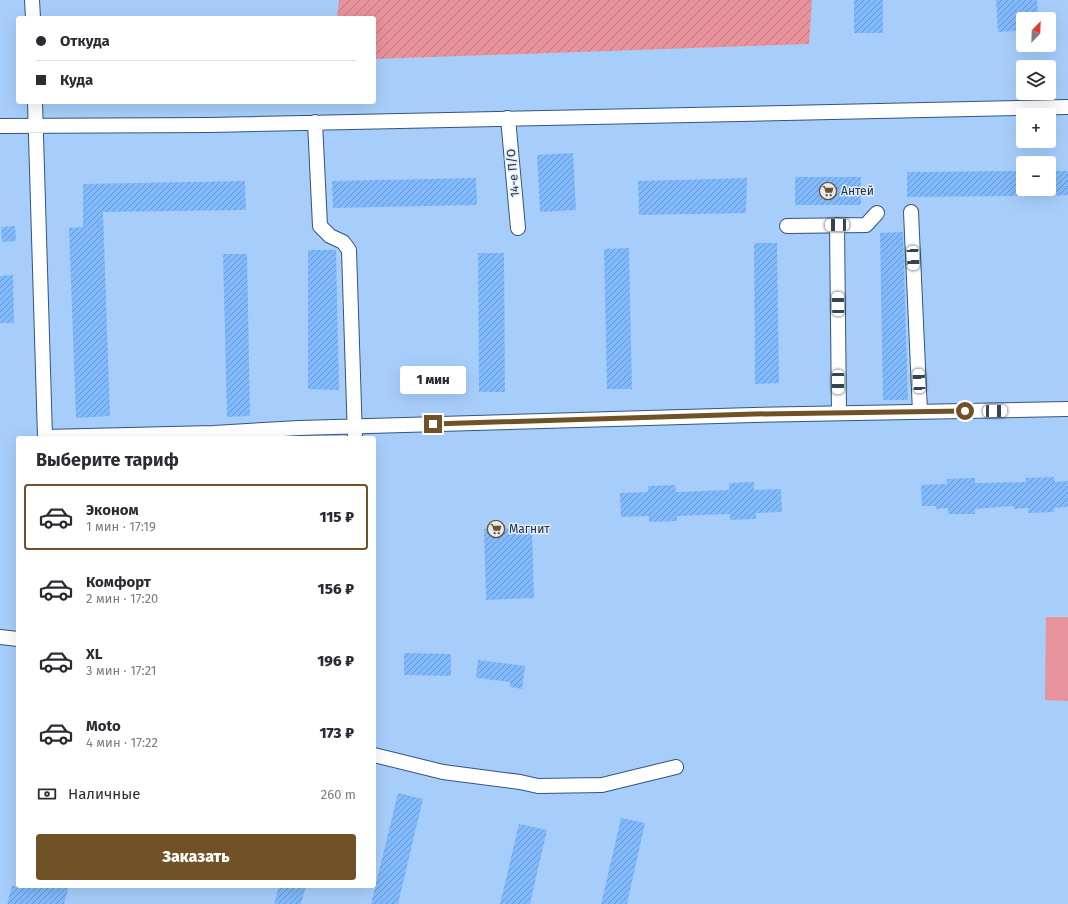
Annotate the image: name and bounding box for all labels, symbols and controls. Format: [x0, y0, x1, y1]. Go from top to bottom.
north arrow [1016, 12, 1056, 52]
map controls [1016, 12, 1056, 196]
text: Откуда [60, 32, 110, 50]
button: layers [1016, 60, 1056, 100]
text: Куда [60, 71, 93, 89]
button: + [1016, 108, 1056, 148]
street label: 14-е П/О [504, 148, 522, 198]
button: − [1016, 156, 1056, 196]
supermarket icon: Антей [818, 181, 838, 201]
place label: Антей [841, 184, 874, 198]
car [825, 219, 849, 231]
car [906, 246, 920, 270]
car [832, 292, 844, 316]
callout: 1 мин [400, 366, 466, 394]
car [912, 369, 926, 393]
car [832, 370, 844, 394]
text: 1 мин [416, 372, 450, 387]
route start [956, 402, 974, 420]
car [983, 405, 1007, 417]
route end [424, 415, 442, 433]
text: Выберите тариф [36, 449, 179, 471]
icon: car [38, 499, 74, 535]
text: Эконом [86, 501, 139, 519]
text: 115 ₽ [319, 508, 354, 526]
text: 1 мин · 17:19 [86, 519, 156, 534]
supermarket icon: Магнит [486, 519, 506, 539]
place label: Магнит [509, 522, 550, 536]
icon: car [38, 571, 74, 607]
text: Комфорт [86, 573, 151, 591]
text: 156 ₽ [318, 580, 354, 598]
text: 2 мин · 17:20 [86, 591, 158, 606]
icon: car [38, 643, 74, 679]
text: XL [86, 645, 102, 663]
text: 196 ₽ [317, 652, 354, 670]
text: 3 мин · 17:21 [86, 663, 156, 678]
icon: car [38, 715, 74, 751]
text: Moto [86, 717, 121, 735]
text: 173 ₽ [319, 724, 354, 742]
text: 4 мин · 17:22 [86, 735, 158, 750]
icon: cash [36, 783, 58, 805]
text: Наличные [68, 785, 140, 803]
text: 260 m [321, 787, 356, 802]
button: Заказать [36, 834, 356, 880]

